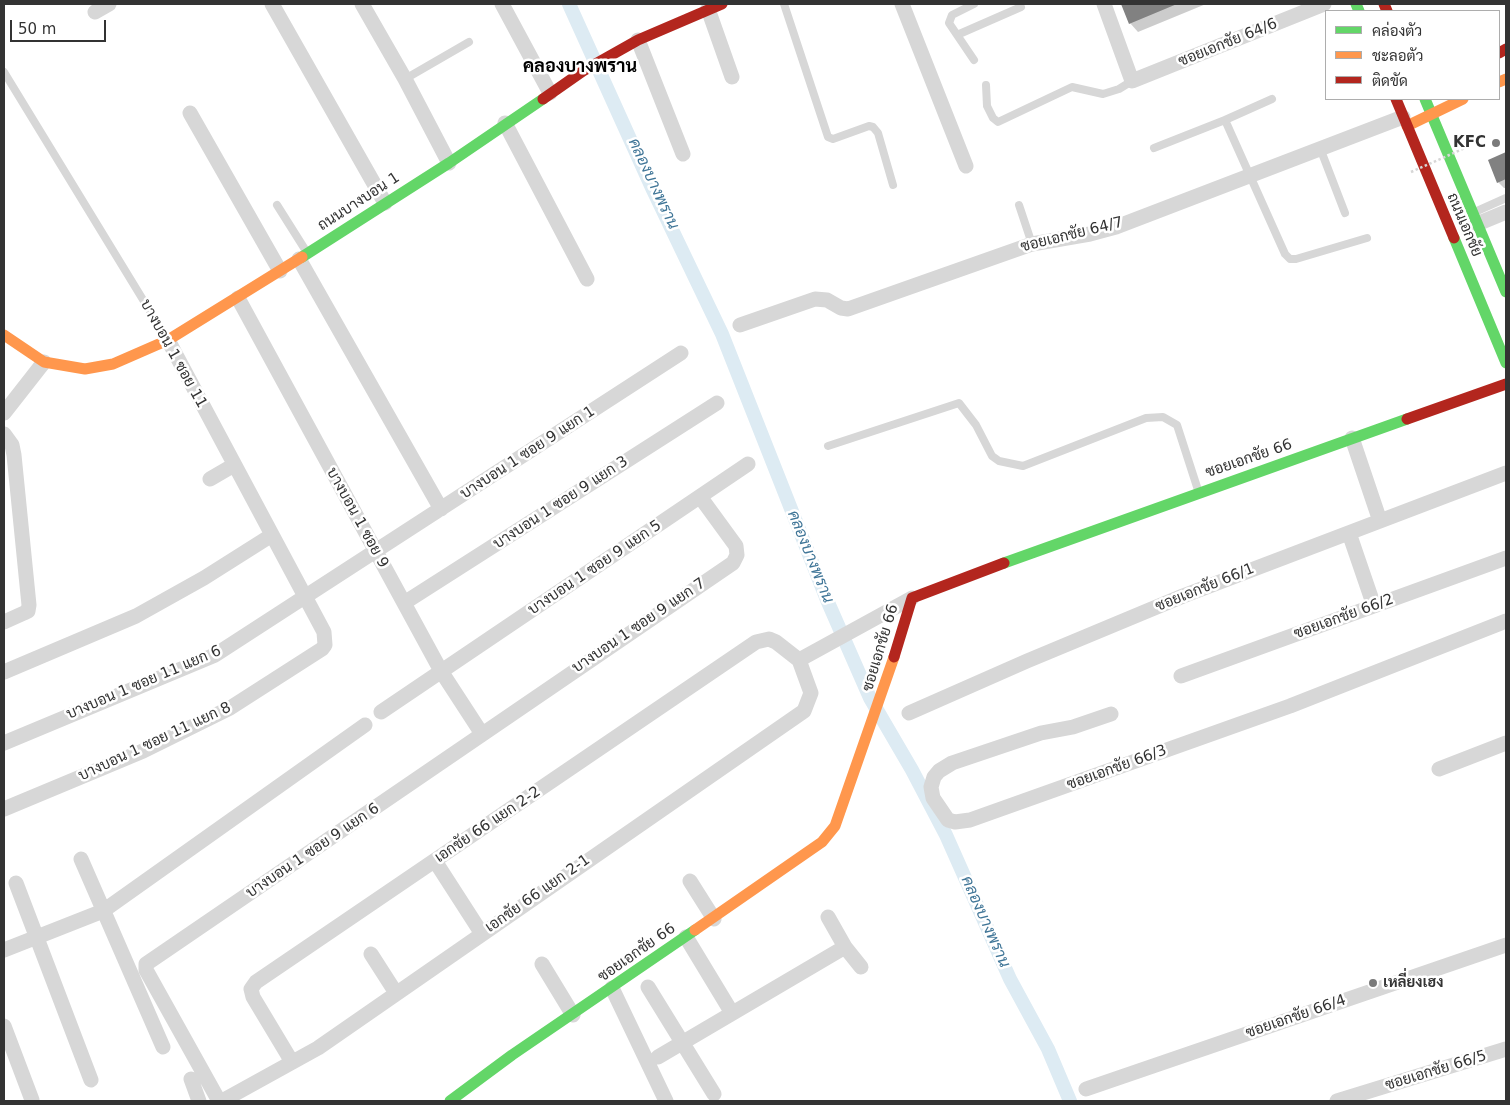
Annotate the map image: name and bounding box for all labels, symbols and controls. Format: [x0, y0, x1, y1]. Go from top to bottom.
scale bar [12, 10, 109, 42]
legend [1325, 10, 1500, 100]
street label: ซอยเอกชัย 64/6 [1176, 15, 1280, 71]
text: 50 m [18, 20, 56, 38]
text: คล่องตัว [1372, 22, 1422, 40]
text: ชะลอตัว [1372, 47, 1423, 65]
district label: คลองบางพราน [523, 56, 637, 78]
text: ติดขัด [1372, 72, 1408, 90]
place label: KFC [1453, 134, 1486, 152]
water label: คลองบางพราน [624, 135, 682, 233]
marker: KFC [1490, 137, 1502, 149]
street label: ถนนบางบอน 1 [315, 169, 403, 235]
street label: ถนนเอกชัย [1443, 190, 1485, 260]
street label: ซอยเอกชัย 64/7 [1019, 214, 1125, 256]
street label: บางบอน 1 ซอย 11 [136, 297, 210, 411]
street label: บางบอน 1 ซอย 9 แยก 1 [457, 403, 599, 503]
street label: ซอยเอกชัย 66 [1203, 436, 1295, 482]
street label: บางบอน 1 ซอย 9 แยก 3 [490, 453, 632, 553]
street label: บางบอน 1 ซอย 9 [322, 465, 392, 571]
water label: คลองบางพราน [783, 508, 837, 606]
street label: บางบอน 1 ซอย 9 แยก 5 [525, 517, 665, 619]
street label: ซอยเอกชัย 66/1 [1153, 560, 1257, 616]
street label: บางบอน 1 ซอย 9 แยก 7 [569, 575, 709, 677]
street label: ซอยเอกชัย 66/2 [1292, 591, 1396, 643]
street label: ซอยเอกชัย 66 [859, 602, 903, 694]
street label: บางบอน 1 ซอย 11 แยก 6 [64, 642, 224, 724]
street label: บางบอน 1 ซอย 11 แยก 8 [76, 699, 234, 785]
street label: ซอยเอกชัย 66/3 [1065, 742, 1169, 794]
street label: เอกชัย 66 แยก 2-2 [432, 783, 544, 867]
street label: บางบอน 1 ซอย 9 แยก 6 [243, 800, 383, 902]
street label: เอกชัย 66 แยก 2-1 [482, 851, 594, 937]
water label: คลองบางพราน [956, 873, 1014, 971]
street label: ซอยเอกชัย 66 [595, 920, 679, 986]
place label: เหลี่ยงเฮง [1383, 974, 1443, 992]
marker: เหลี่ยงเฮง [1367, 977, 1379, 989]
street label: ซอยเอกชัย 66/4 [1244, 991, 1348, 1043]
street label: ซอยเอกชัย 66/5 [1383, 1047, 1489, 1095]

